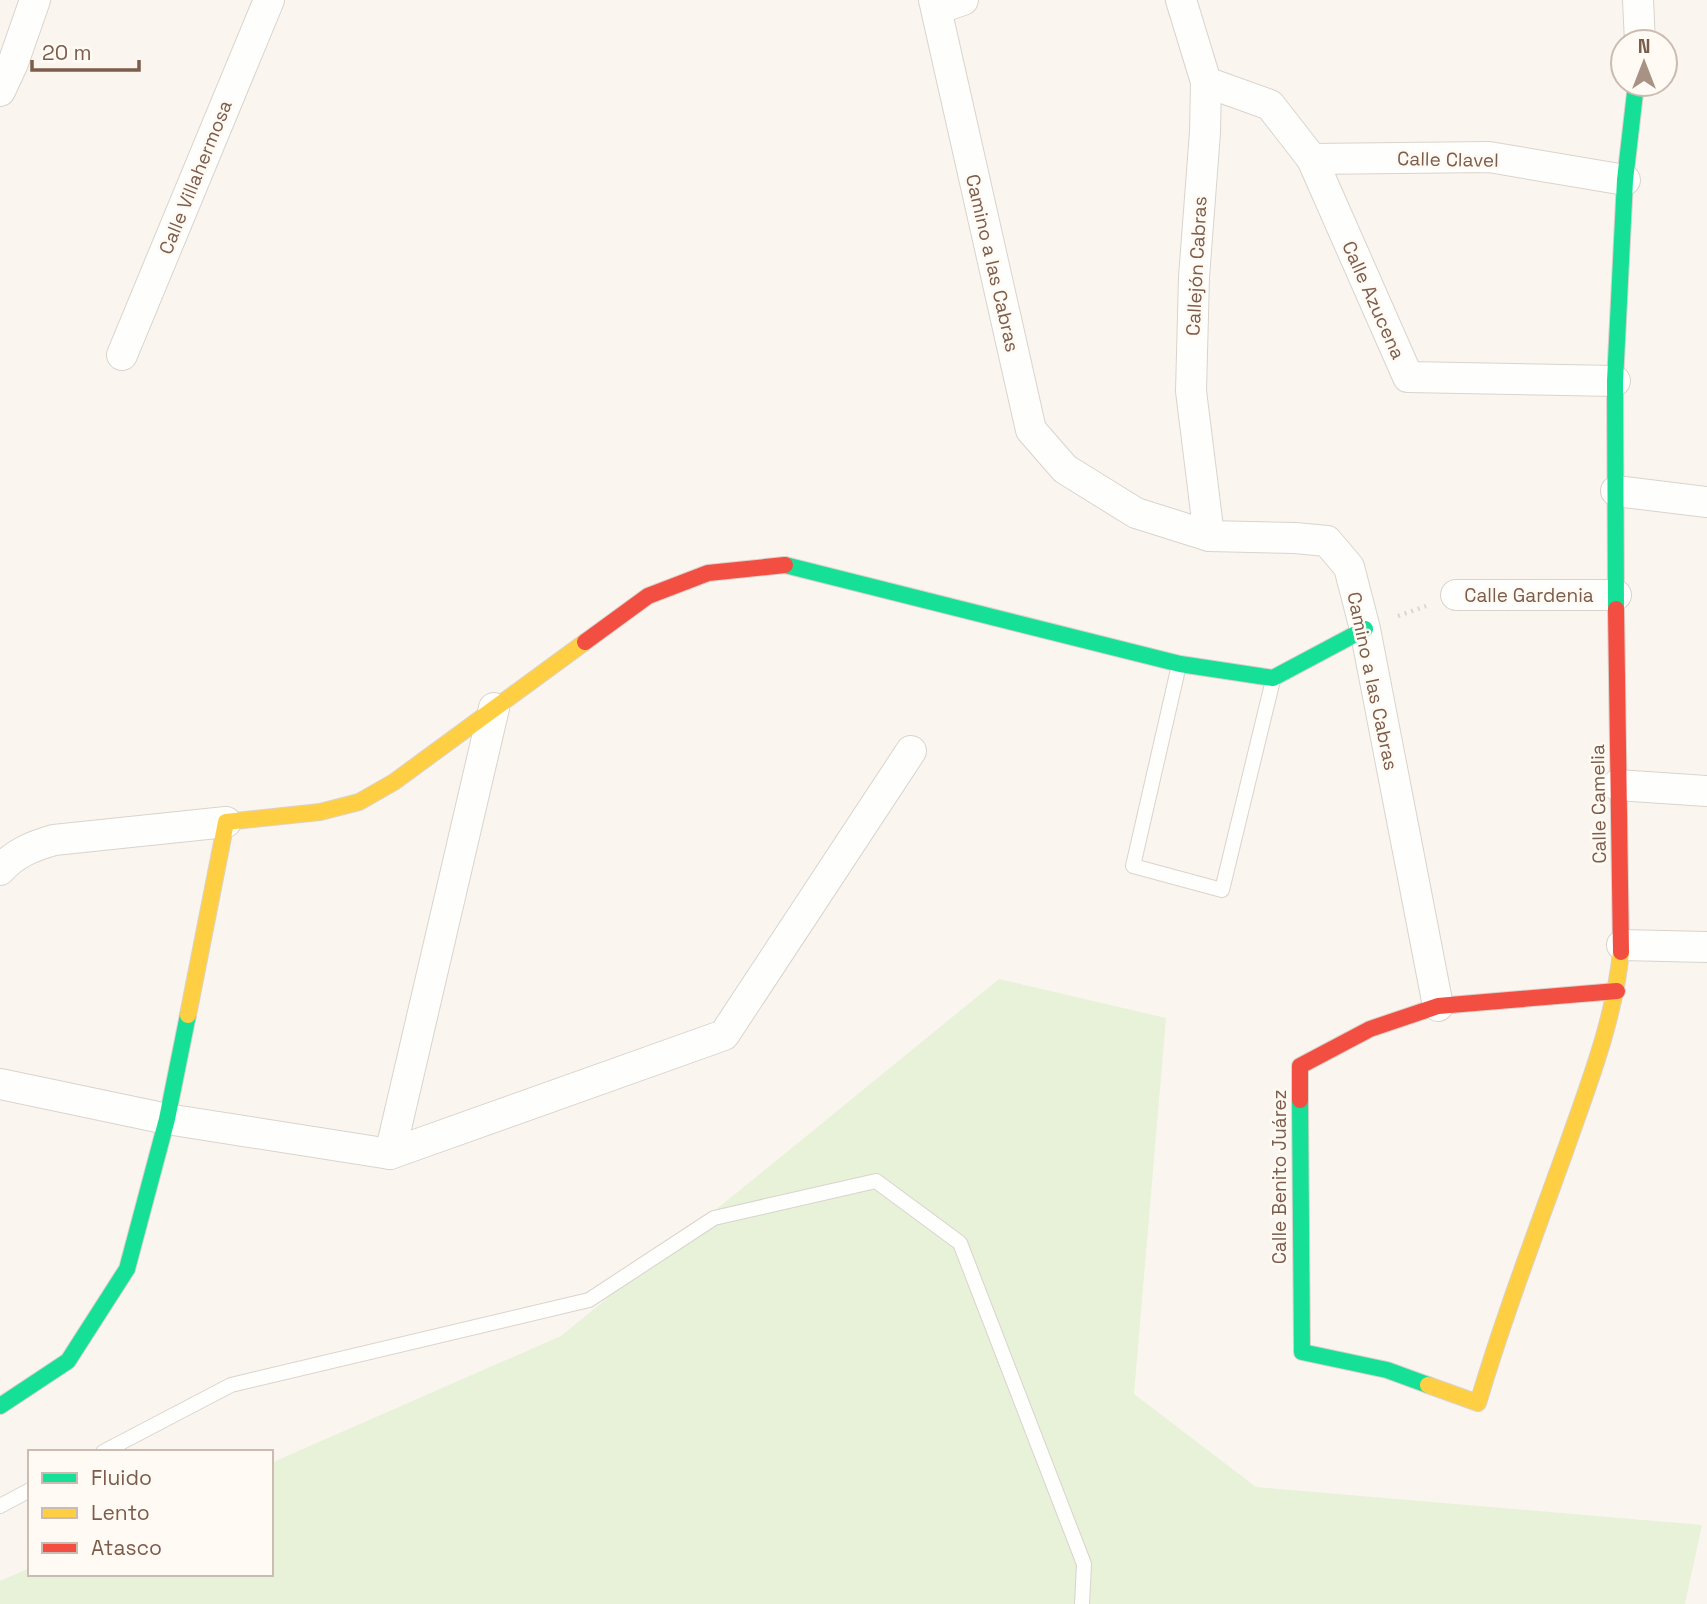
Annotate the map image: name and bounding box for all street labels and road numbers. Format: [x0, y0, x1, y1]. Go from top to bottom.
street label: Calle Villahermosa [153, 96, 238, 258]
street label: Calle Clavel [1397, 146, 1499, 173]
street label: Camino a las Cabras [960, 172, 1025, 354]
street label: Callejón Cabras [1180, 196, 1213, 336]
street label: Calle Azucena [1336, 237, 1411, 363]
street label: Calle Gardenia [1464, 583, 1594, 608]
street label: Camino a las Cabras [1341, 590, 1404, 773]
street label: Calle Camelia [1585, 744, 1612, 864]
street label: Calle Benito Juárez [1267, 1090, 1292, 1264]

